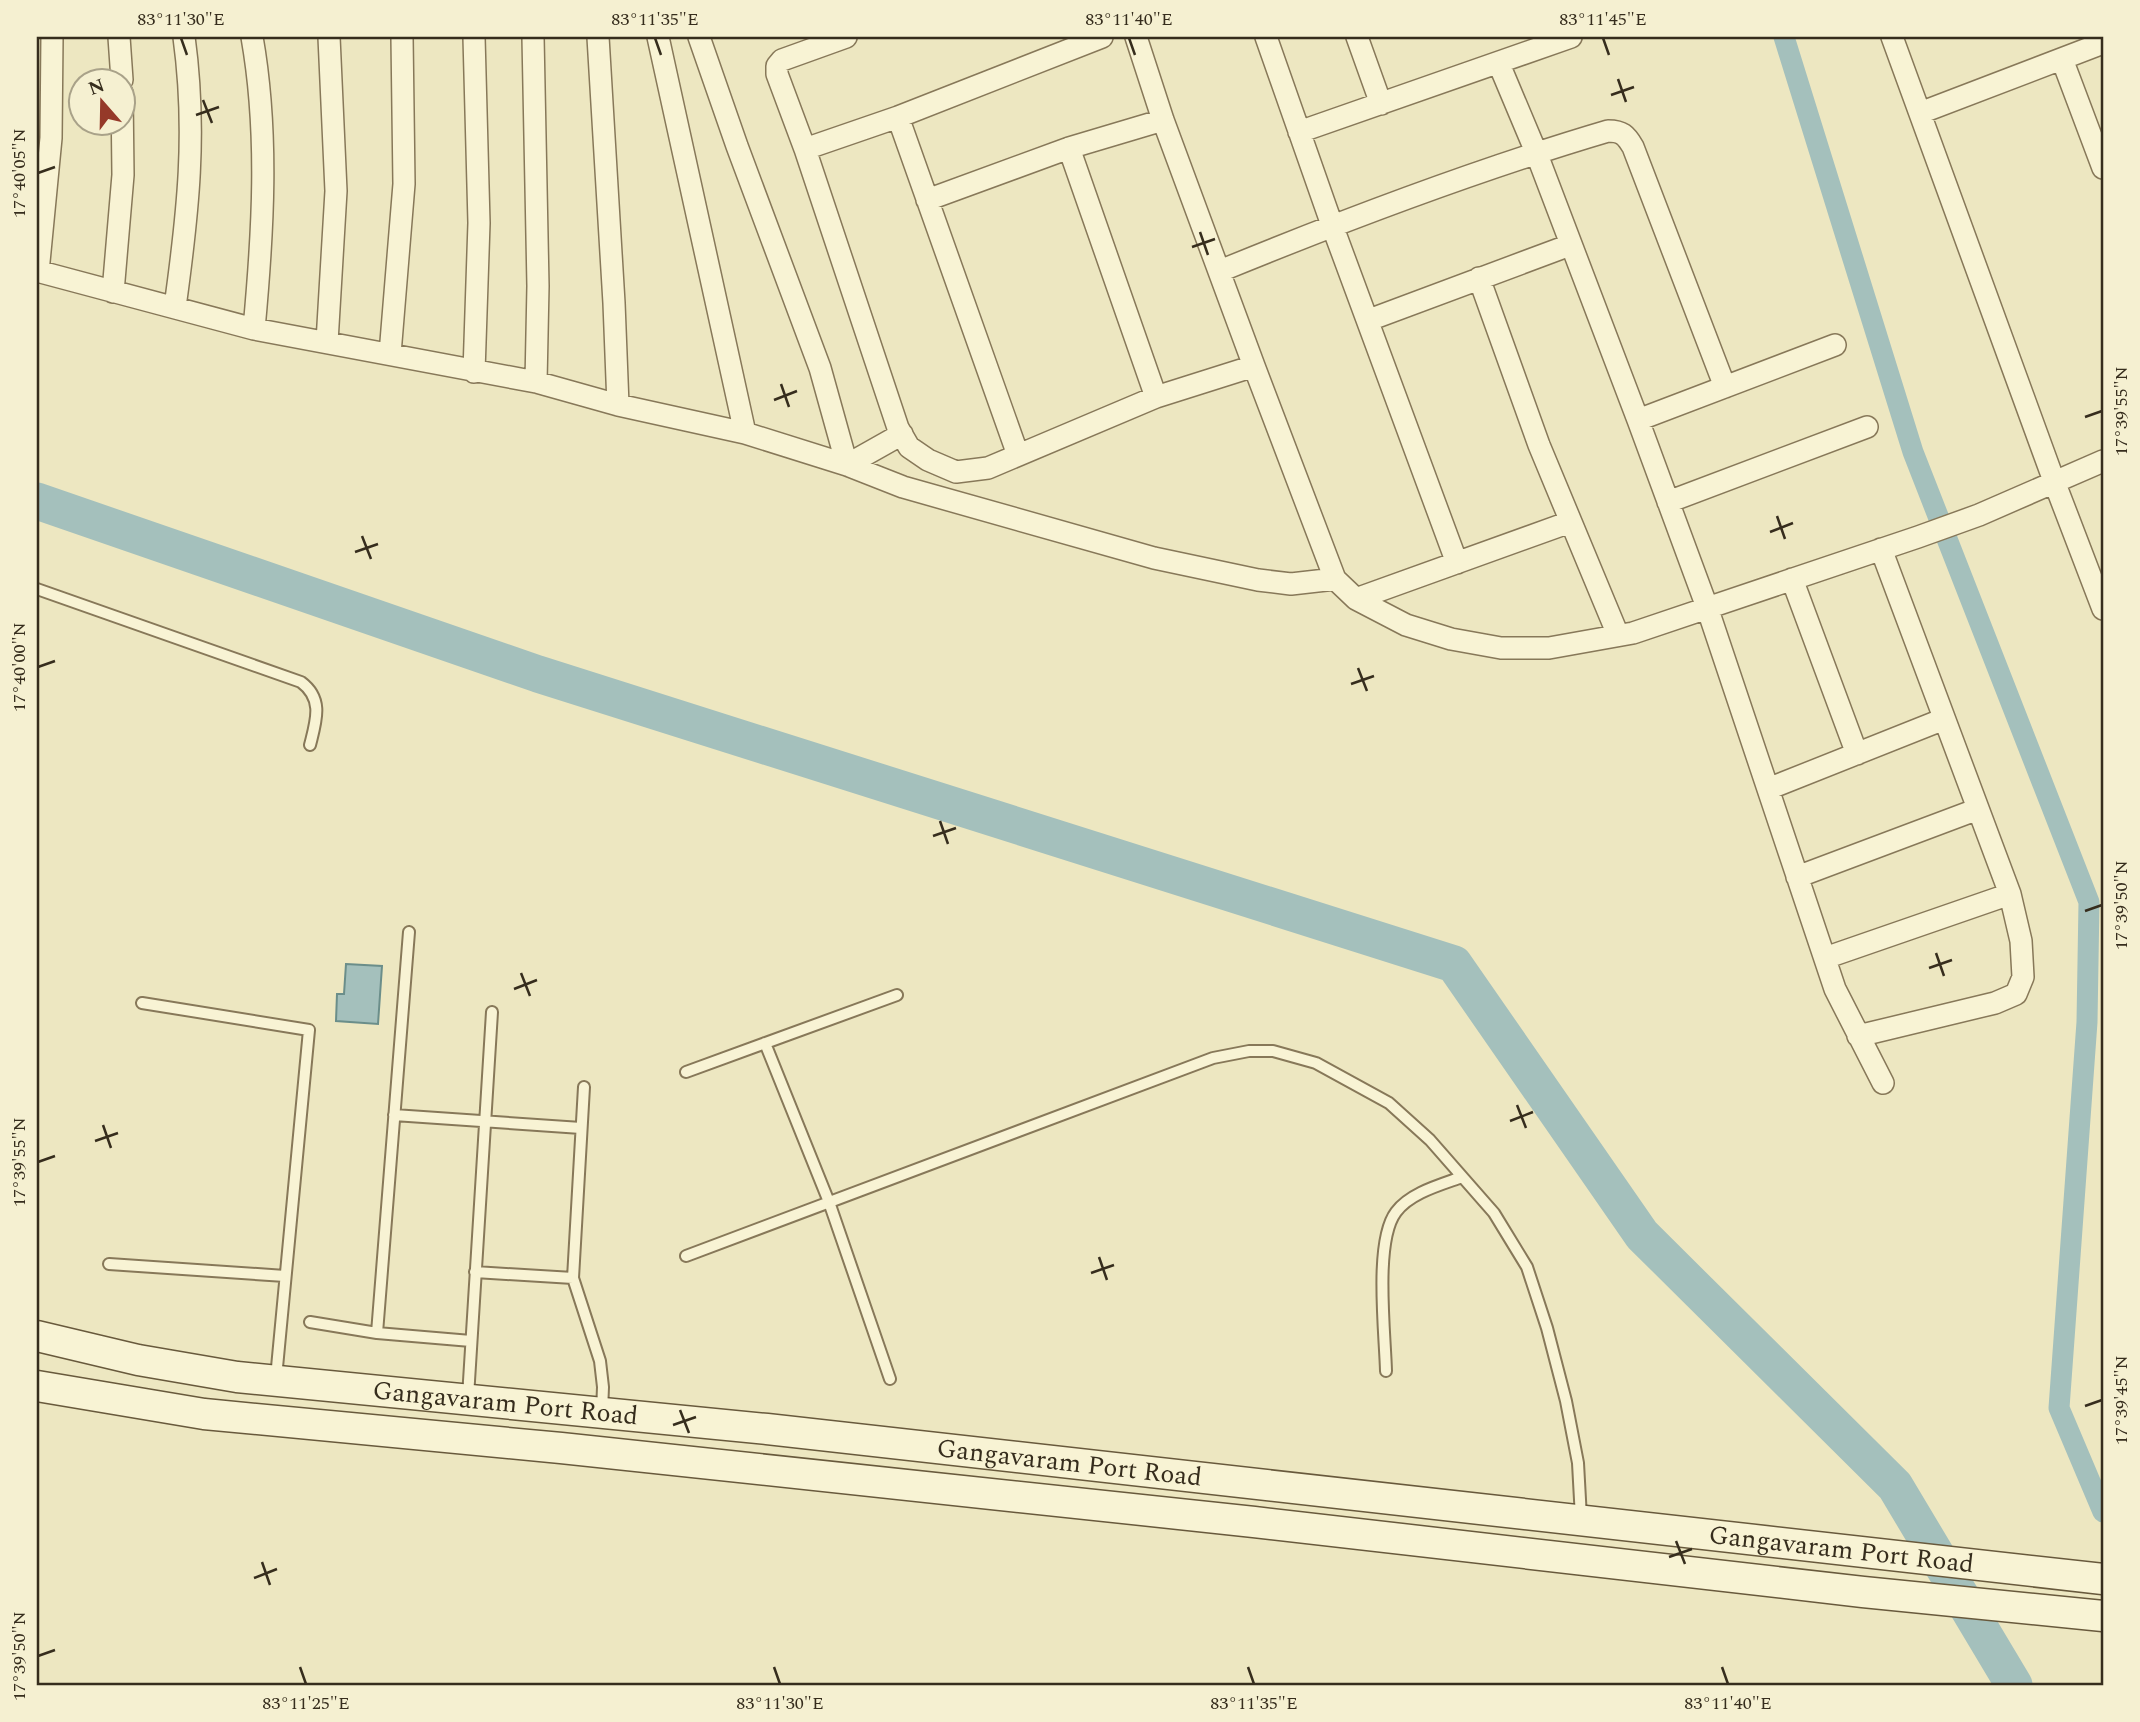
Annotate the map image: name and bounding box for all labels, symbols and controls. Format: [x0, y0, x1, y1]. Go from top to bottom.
text: 83°11'30"E [137, 6, 225, 33]
text: 83°11'35"E [611, 6, 699, 33]
text: 83°11'40"E [1085, 6, 1173, 33]
text: 83°11'45"E [1559, 6, 1647, 33]
north arrow [66, 66, 136, 136]
text: N [84, 71, 109, 104]
text: 17°40'05"N [6, 128, 33, 218]
text: 17°39'55"N [2108, 366, 2135, 456]
text: 17°40'00"N [6, 622, 33, 712]
text: 17°39'50"N [2108, 860, 2135, 950]
text: 17°39'55"N [6, 1117, 33, 1207]
text: 17°39'45"N [2108, 1355, 2135, 1445]
street label: Gangavaram Port Road [371, 1370, 640, 1436]
street label: Gangavaram Port Road [935, 1428, 1204, 1498]
street label: Gangavaram Port Road [1707, 1515, 1976, 1584]
text: 17°39'50"N [6, 1611, 33, 1701]
text: 83°11'25"E [262, 1690, 350, 1717]
text: 83°11'30"E [736, 1690, 824, 1717]
text: 83°11'35"E [1210, 1690, 1298, 1717]
text: 83°11'40"E [1684, 1690, 1772, 1717]

